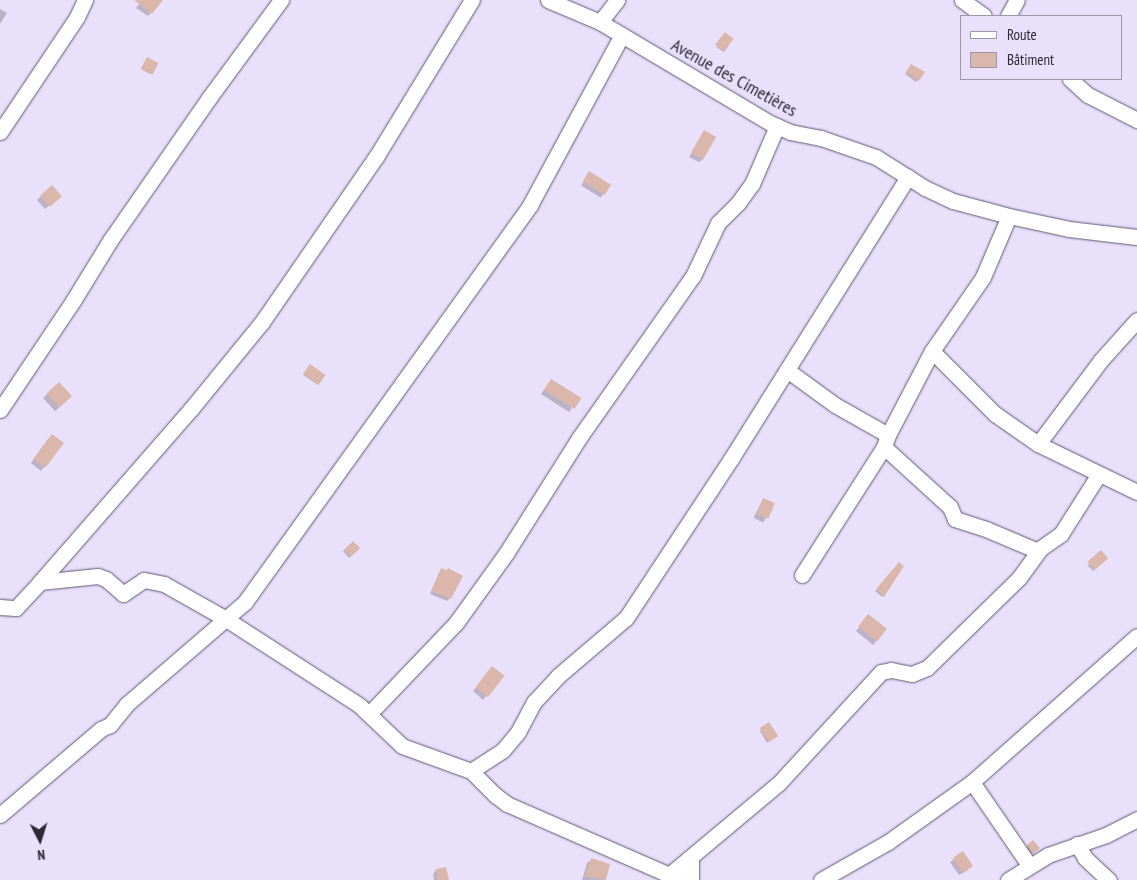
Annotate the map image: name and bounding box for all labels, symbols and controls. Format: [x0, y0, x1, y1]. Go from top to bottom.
legend [960, 15, 1122, 80]
text: Route [1007, 25, 1037, 44]
street label: Avenue des Cimetières [667, 34, 801, 122]
text: Bâtiment [1007, 50, 1054, 69]
north arrow [15, 815, 65, 865]
text: N [37, 846, 46, 864]

